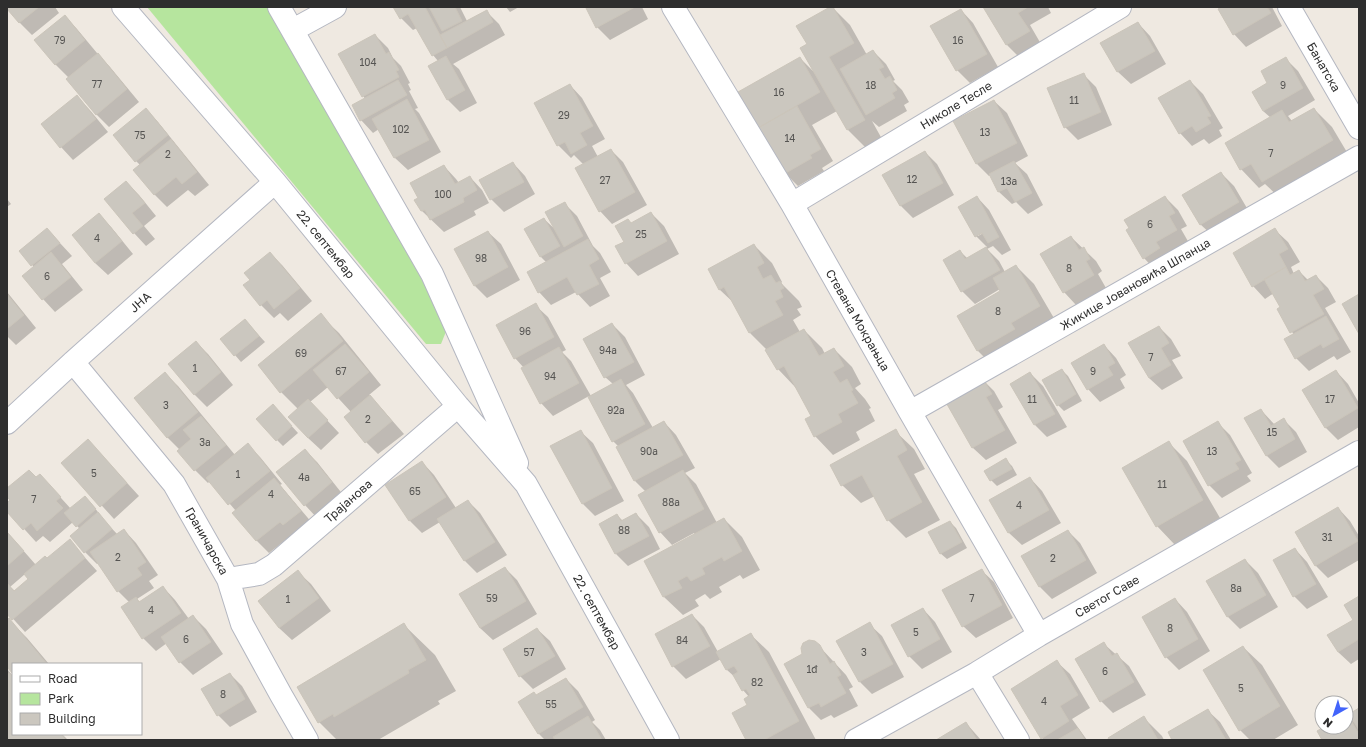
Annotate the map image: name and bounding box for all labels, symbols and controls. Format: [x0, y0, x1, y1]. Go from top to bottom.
house number: 79 [54, 34, 66, 46]
house number: 16 [953, 34, 963, 46]
street label: Банатска [1304, 40, 1344, 94]
house number: 104 [359, 56, 377, 68]
house number: 77 [92, 78, 102, 90]
street label: Николе Тесле [917, 78, 995, 132]
house number: 18 [866, 79, 876, 91]
house number: 9 [1280, 79, 1286, 91]
house number: 16 [774, 86, 784, 98]
house number: 11 [1069, 94, 1079, 106]
house number: 29 [558, 109, 570, 121]
house number: 102 [393, 123, 410, 135]
house number: 13 [980, 126, 990, 138]
house number: 75 [134, 129, 146, 141]
house number: 14 [785, 132, 795, 144]
house number: 7 [1268, 147, 1274, 159]
house number: 2 [165, 148, 171, 160]
house number: 12 [907, 173, 918, 185]
house number: 27 [599, 174, 611, 186]
house number: 13a [1001, 175, 1017, 187]
house number: 100 [434, 188, 452, 200]
street label: 22. септембар [294, 207, 358, 281]
house number: 6 [1147, 218, 1153, 230]
house number: 25 [635, 228, 647, 240]
house number: 4 [94, 232, 100, 244]
street label: Жикице Јовановића Шпанца [1057, 235, 1213, 333]
house number: 98 [475, 252, 487, 264]
house number: 8 [1066, 262, 1072, 274]
street label: Стевана Мокрањца [823, 266, 893, 374]
house number: 6 [44, 270, 50, 282]
street label: ЈНА [126, 288, 154, 316]
house number: 8 [995, 305, 1001, 317]
house number: 96 [519, 325, 531, 337]
house number: 94a [599, 344, 617, 356]
house number: 69 [295, 347, 307, 359]
house number: 7 [1148, 351, 1154, 363]
house number: 1 [193, 362, 198, 374]
house number: 67 [335, 365, 347, 377]
house number: 9 [1090, 365, 1096, 377]
house number: 94 [544, 370, 556, 382]
house number: 11 [1027, 393, 1037, 405]
house number: 17 [1325, 393, 1335, 405]
house number: 3 [163, 399, 169, 411]
house number: 92a [607, 404, 625, 416]
house number: 2 [365, 413, 371, 425]
house number: 15 [1267, 426, 1278, 438]
house number: 3a [199, 436, 211, 448]
house number: 90a [640, 445, 658, 457]
house number: 13 [1207, 445, 1217, 457]
house number: 5 [91, 467, 97, 479]
house number: 1 [236, 468, 241, 480]
house number: 4a [298, 471, 310, 483]
street label: Трајанова [321, 476, 375, 526]
house number: 11 [1157, 478, 1167, 490]
house number: 65 [409, 485, 421, 497]
house number: 4 [268, 488, 274, 500]
house number: 7 [31, 493, 37, 505]
house number: 88a [662, 496, 680, 508]
house number: 4 [1016, 499, 1022, 511]
street label: Граничарска [182, 505, 232, 577]
house number: 88 [618, 524, 630, 536]
house number: 31 [1322, 531, 1332, 543]
house number: 2 [115, 551, 121, 563]
house number: 2 [1050, 552, 1056, 564]
street label: 22. септембар [570, 572, 624, 652]
street label: Светог Саве [1072, 572, 1142, 620]
house number: 8a [1230, 582, 1242, 594]
house number: 59 [486, 592, 498, 604]
house number: 7 [969, 592, 975, 604]
house number: 1 [286, 593, 291, 605]
house number: 4 [148, 604, 154, 616]
house number: 8 [1167, 622, 1173, 634]
house number: 5 [913, 626, 919, 638]
house number: 6 [183, 633, 189, 645]
house number: 84 [676, 634, 688, 646]
house number: 57 [523, 646, 535, 658]
house number: 3 [861, 646, 867, 658]
legend [12, 663, 142, 735]
house number: 1đ [807, 663, 818, 675]
house number: 6 [1102, 665, 1108, 677]
text: Road [48, 671, 77, 686]
house number: 82 [751, 676, 763, 688]
house number: 5 [1238, 682, 1244, 694]
house number: 8 [220, 688, 226, 700]
text: Park [48, 691, 74, 706]
house number: 4 [1041, 695, 1047, 707]
north arrow [1314, 695, 1354, 735]
house number: 55 [545, 698, 557, 710]
text: Building [48, 711, 96, 726]
text: N [1320, 715, 1335, 731]

